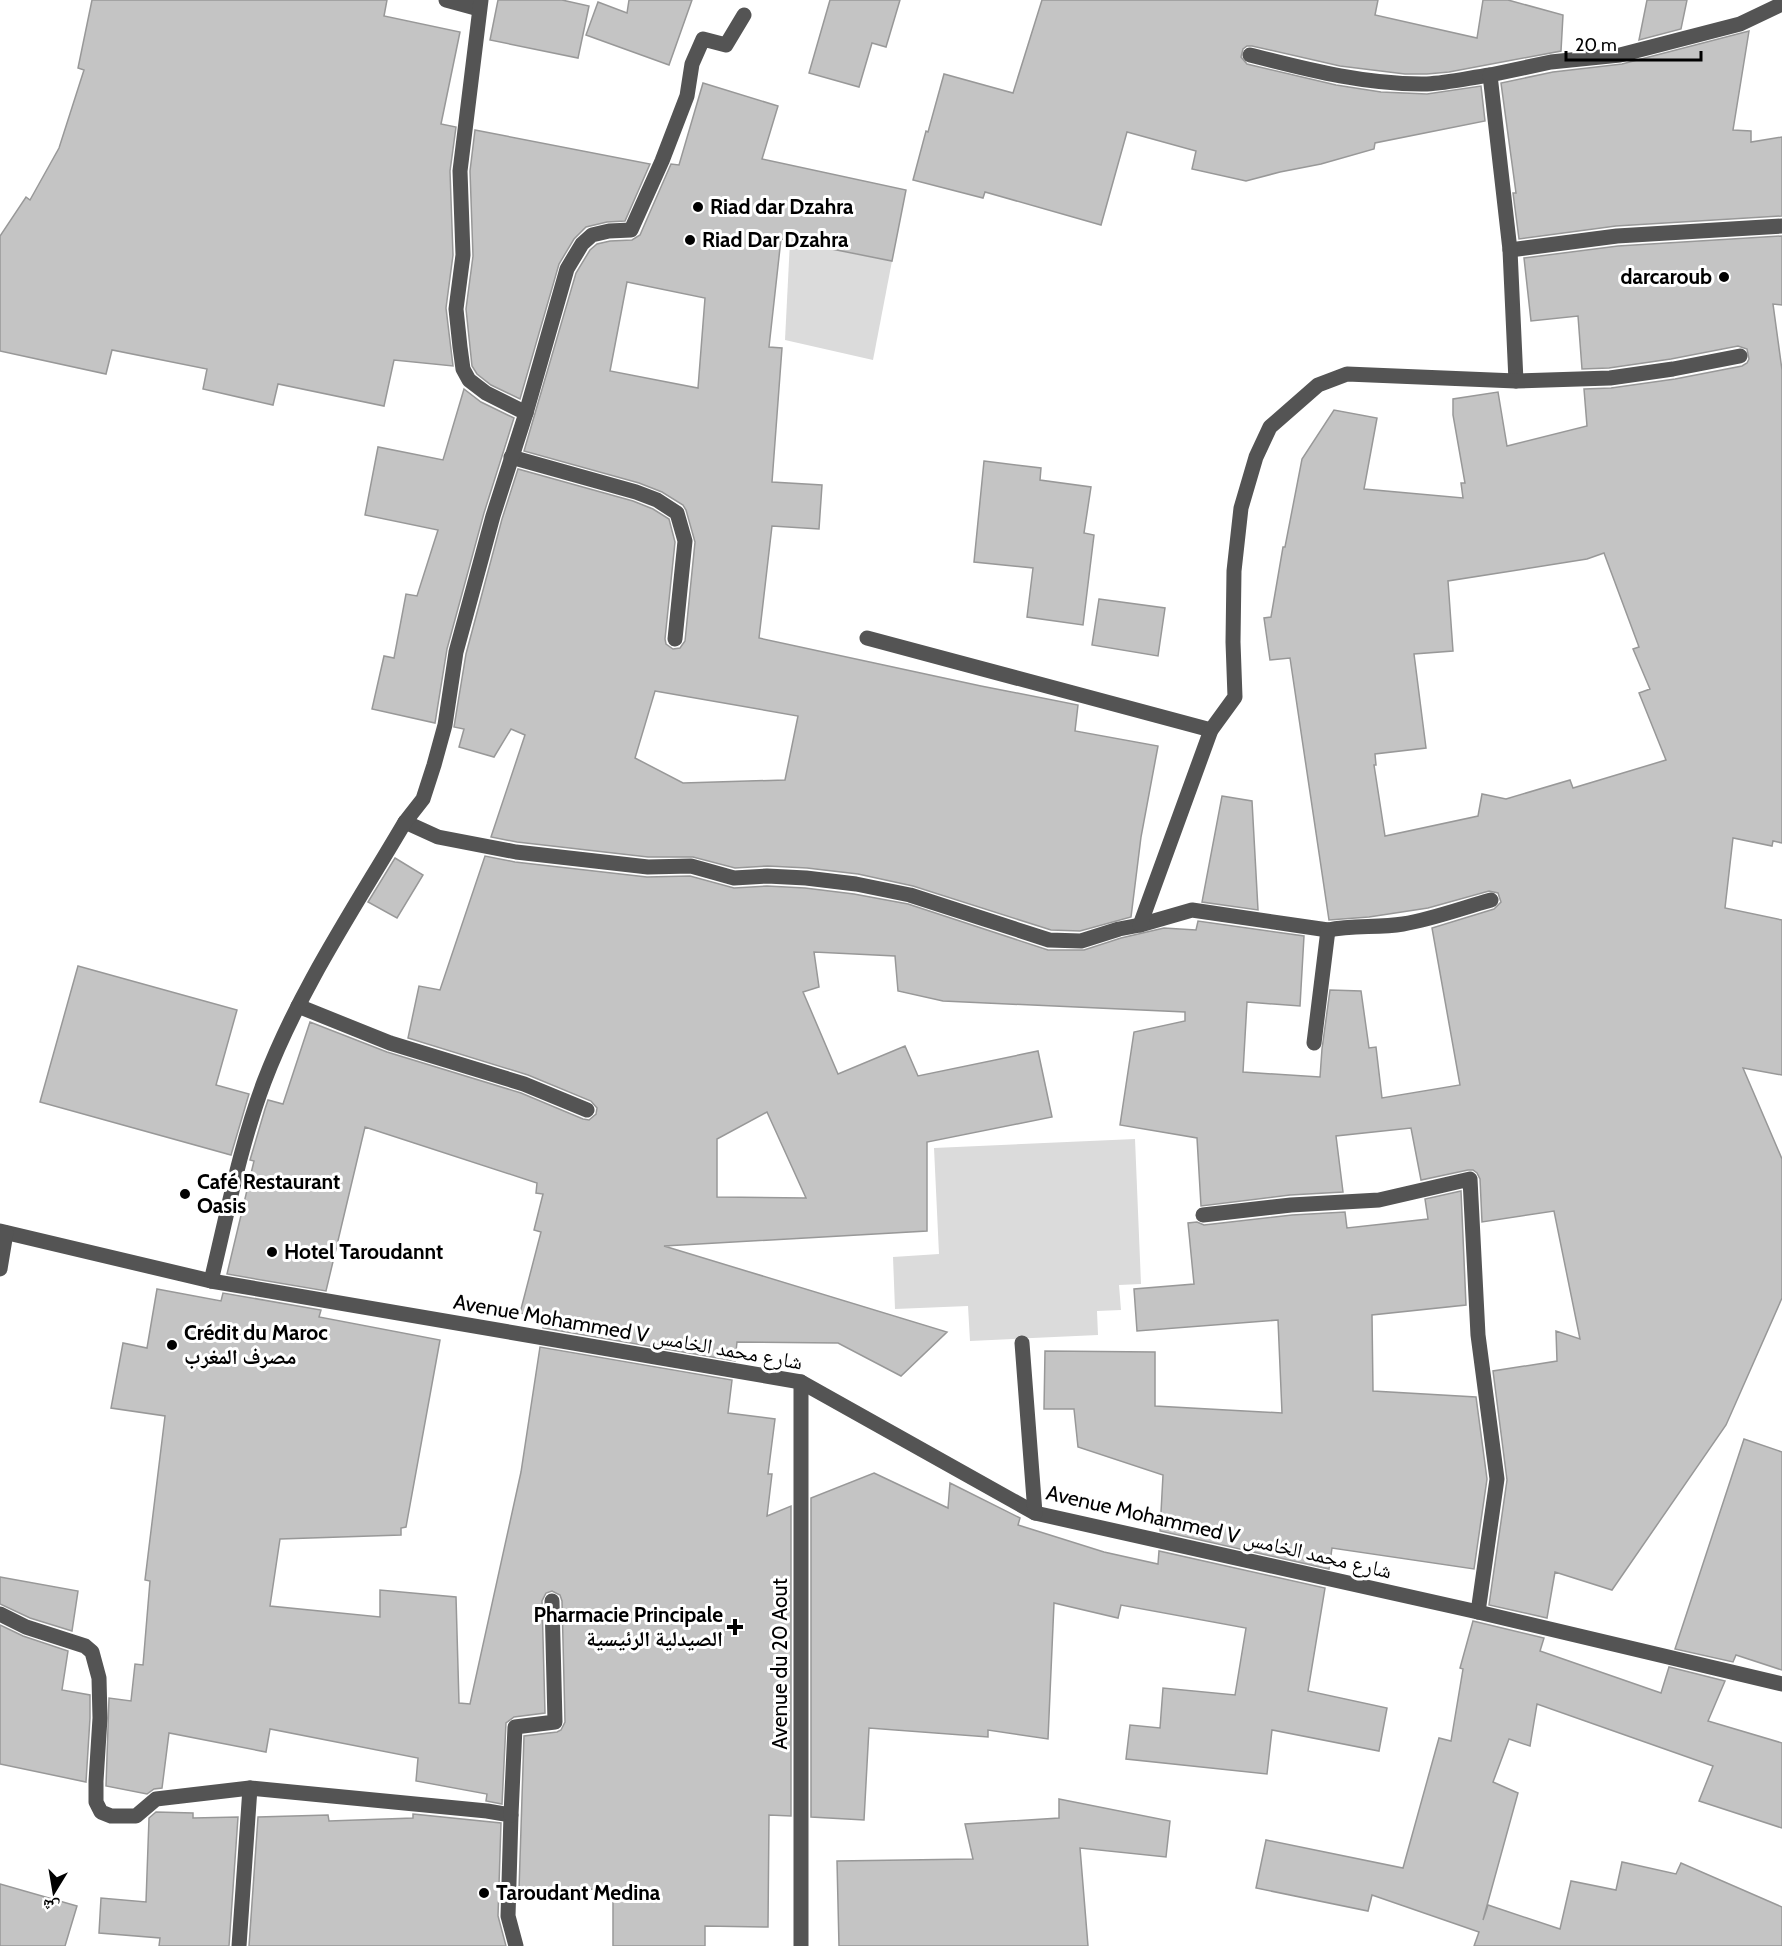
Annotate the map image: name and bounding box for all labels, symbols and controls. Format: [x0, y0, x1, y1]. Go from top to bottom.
scale bar [1566, 24, 1701, 62]
text: 20 m [1575, 34, 1617, 56]
place label: Riad dar Dzahra [710, 194, 854, 219]
marker: Riad dar Dzahra [691, 200, 705, 214]
place label: Riad Dar Dzahra [702, 227, 849, 252]
marker: Riad Dar Dzahra [683, 233, 697, 247]
place label: darcaroub [1621, 264, 1712, 289]
marker: darcaroub [1717, 270, 1731, 284]
place label: Café Restaurant Oasis [197, 1169, 340, 1218]
marker: Café Restaurant Oasis [178, 1187, 192, 1201]
place label: Hotel Taroudannt [284, 1239, 443, 1264]
marker: Hotel Taroudannt [265, 1245, 279, 1259]
street label: Avenue Mohammed V شارع محمد الخامس [451, 1288, 805, 1376]
place label: Crédit du Maroc مصرف المغرب [184, 1320, 328, 1369]
marker: Crédit du Maroc مصرف المغرب [165, 1338, 179, 1352]
street label: Avenue Mohammed V شارع محمد الخامس [1044, 1480, 1394, 1584]
street label: Avenue du 20 Aout [767, 1578, 792, 1750]
place label: Pharmacie Principale الصيدلية الرئيسية [534, 1602, 723, 1651]
marker: Pharmacie Principale الصيدلية الرئيسية [728, 1620, 742, 1634]
north arrow [24, 1862, 84, 1922]
place label: Taroudant Medina [496, 1880, 661, 1905]
marker: Taroudant Medina [477, 1886, 491, 1900]
text: ش [41, 1895, 61, 1917]

